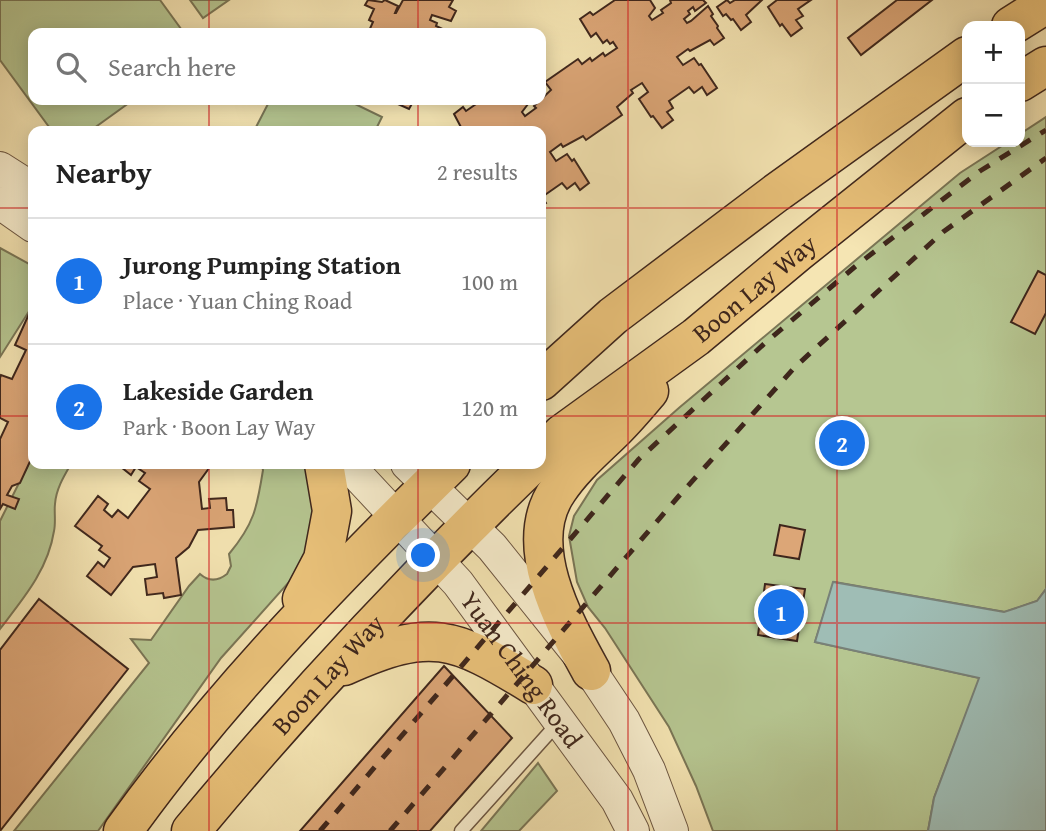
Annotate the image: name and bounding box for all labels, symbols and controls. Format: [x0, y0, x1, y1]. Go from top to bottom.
map controls [962, 21, 1025, 147]
button: + [962, 21, 1025, 84]
search box [28, 28, 546, 105]
text: Search here [108, 47, 236, 86]
icon: search [52, 48, 90, 86]
button: − [962, 84, 1025, 147]
text: Nearby [56, 150, 152, 194]
text: 2 results [437, 155, 518, 188]
street label: Boon Lay Way [683, 225, 825, 352]
text: Jurong Pumping Station [123, 245, 401, 284]
text: 1 [73, 265, 85, 298]
text: 100 m [461, 265, 518, 298]
text: Place · Yuan Ching Road [123, 284, 352, 317]
text: Lakeside Garden [123, 371, 313, 410]
text: 2 [73, 391, 85, 424]
text: 120 m [461, 391, 518, 424]
text: Park · Boon Lay Way [123, 410, 315, 443]
pin: 2 [819, 417, 865, 469]
your location [406, 538, 440, 572]
street label: Yuan Ching Road [451, 583, 593, 756]
pin: 1 [758, 586, 804, 638]
street label: Boon Lay Way [262, 605, 393, 743]

